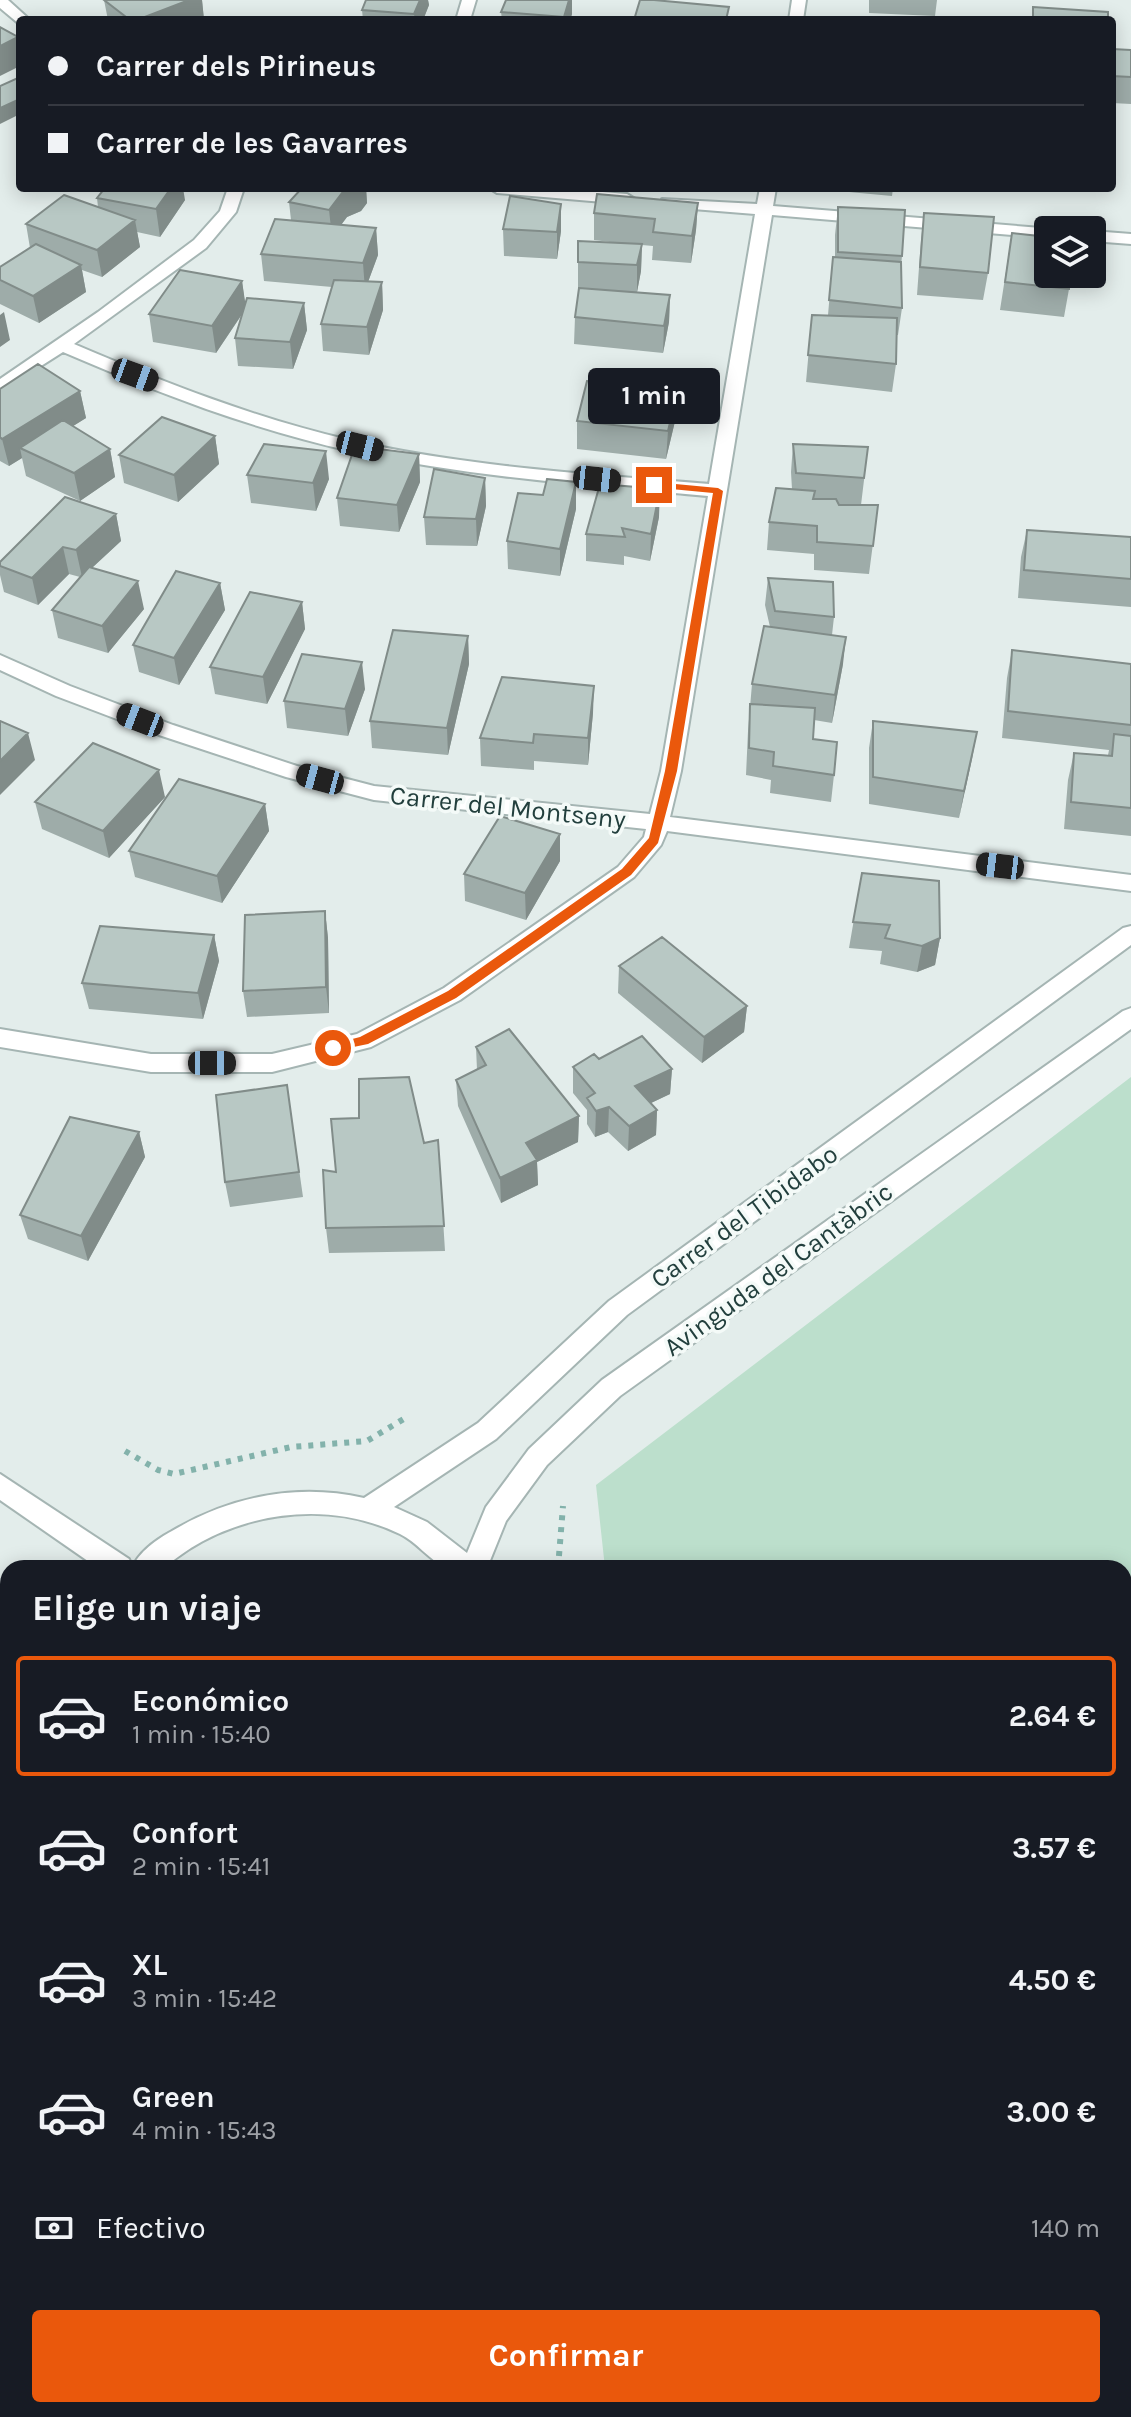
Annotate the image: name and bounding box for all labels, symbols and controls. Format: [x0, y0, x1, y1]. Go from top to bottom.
text: Carrer dels Pirineus [96, 48, 376, 84]
text: Carrer de les Gavarres [96, 125, 408, 161]
map controls [1034, 216, 1106, 288]
button: layers [1034, 216, 1106, 288]
car [108, 356, 162, 394]
callout: 1 min [588, 369, 720, 425]
text: 1 min [621, 380, 687, 411]
car [334, 429, 386, 463]
car [572, 465, 622, 493]
route end [636, 467, 672, 503]
car [113, 700, 167, 740]
car [294, 761, 346, 797]
street label: Carrer del Montseny [389, 780, 627, 835]
car [975, 851, 1025, 881]
route start [315, 1030, 351, 1066]
car [188, 1051, 236, 1075]
street label: Carrer del Tibidabo [645, 1138, 844, 1295]
street label: Avinguda del Cantàbric [658, 1176, 899, 1363]
text: Elige un viaje [32, 1587, 262, 1629]
icon: car [36, 1680, 108, 1752]
text: Económico [132, 1683, 289, 1719]
text: 2.64 € [1009, 1698, 1096, 1734]
text: 1 min · 15:40 [132, 1719, 271, 1750]
icon: car [36, 1812, 108, 1884]
text: Confort [132, 1815, 238, 1851]
text: 3.57 € [1012, 1830, 1096, 1866]
text: 2 min · 15:41 [132, 1851, 270, 1882]
icon: car [36, 1944, 108, 2016]
text: XL [132, 1947, 167, 1983]
text: 4.50 € [1009, 1962, 1096, 1998]
text: 3 min · 15:42 [132, 1983, 277, 2014]
icon: car [36, 2076, 108, 2148]
text: Green [132, 2079, 215, 2115]
text: 3.00 € [1006, 2094, 1096, 2130]
text: 4 min · 15:43 [132, 2115, 277, 2146]
icon: cash [32, 2206, 76, 2250]
text: Efectivo [96, 2210, 206, 2246]
text: 140 m [1031, 2213, 1100, 2244]
button: Confirmar [32, 2310, 1100, 2402]

